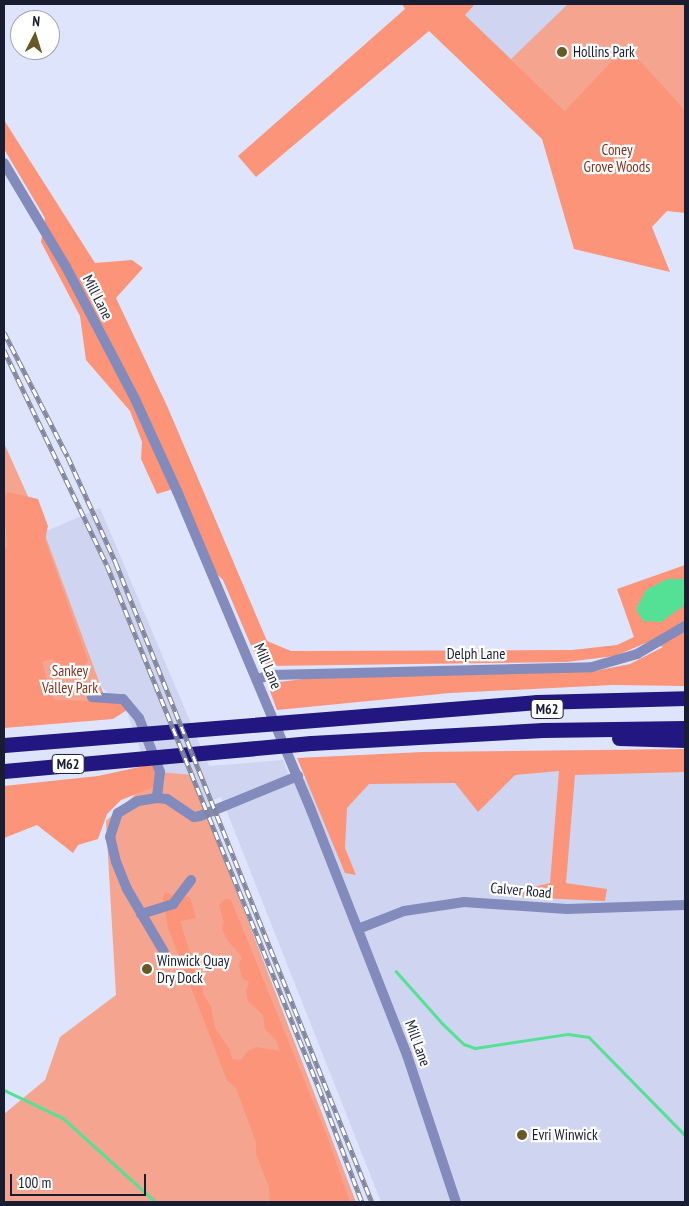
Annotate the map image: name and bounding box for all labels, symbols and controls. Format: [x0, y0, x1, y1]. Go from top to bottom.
north arrow [10, 10, 60, 60]
text: N [32, 12, 41, 30]
place label: Hollins Park [573, 43, 635, 61]
marker: Hollins Park [555, 45, 569, 59]
park label: Coney Grove Woods [583, 140, 651, 175]
street label: Mill Lane [79, 272, 117, 322]
street label: Mill Lane [250, 640, 286, 692]
street label: Delph Lane [447, 645, 505, 663]
park label: Sankey Valley Park [42, 661, 98, 696]
road number: M62 [530, 698, 564, 721]
road number: M62 [50, 752, 86, 776]
street label: Calver Road [490, 878, 552, 902]
place label: Winwick Quay Dry Dock [157, 951, 230, 986]
marker: Winwick Quay Dry Dock [141, 963, 153, 975]
street label: Mill Lane [401, 1017, 435, 1069]
place label: Evri Winwick [532, 1126, 598, 1144]
marker: Evri Winwick [516, 1129, 528, 1141]
scale bar [12, 1164, 149, 1196]
text: 100 m [18, 1173, 51, 1192]

